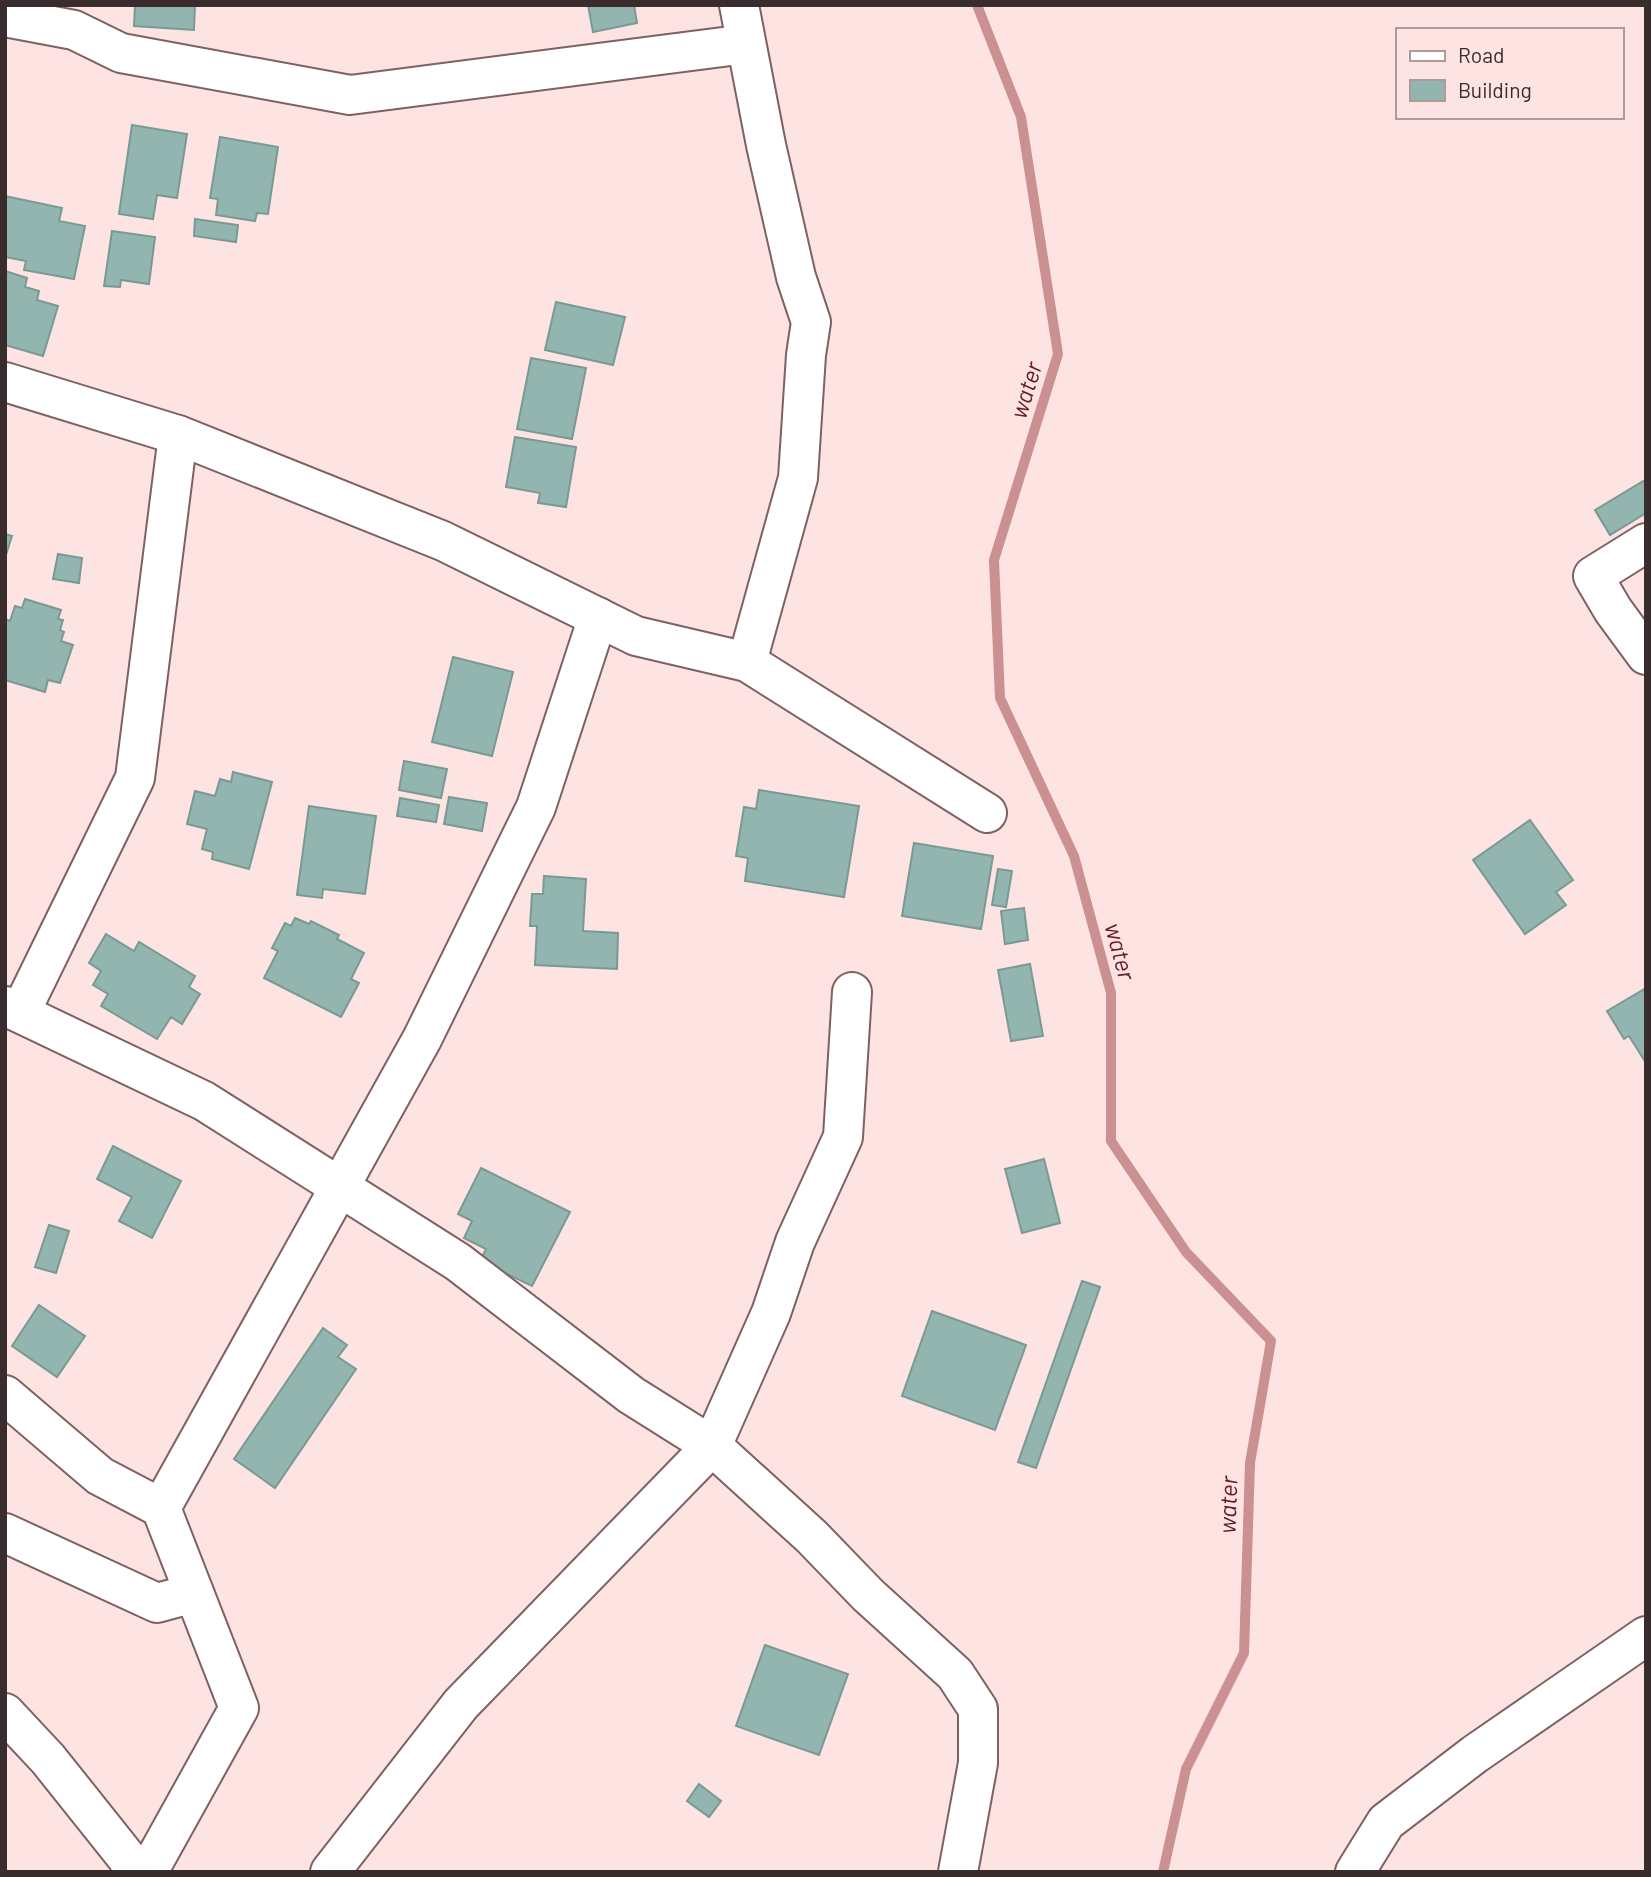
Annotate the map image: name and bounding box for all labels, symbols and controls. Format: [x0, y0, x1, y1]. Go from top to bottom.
legend [1396, 28, 1623, 119]
text: Road [1458, 42, 1504, 67]
text: Building [1458, 77, 1532, 102]
water label: water [1003, 357, 1048, 422]
water label: water [1099, 919, 1143, 984]
water label: water [1211, 1474, 1243, 1534]

